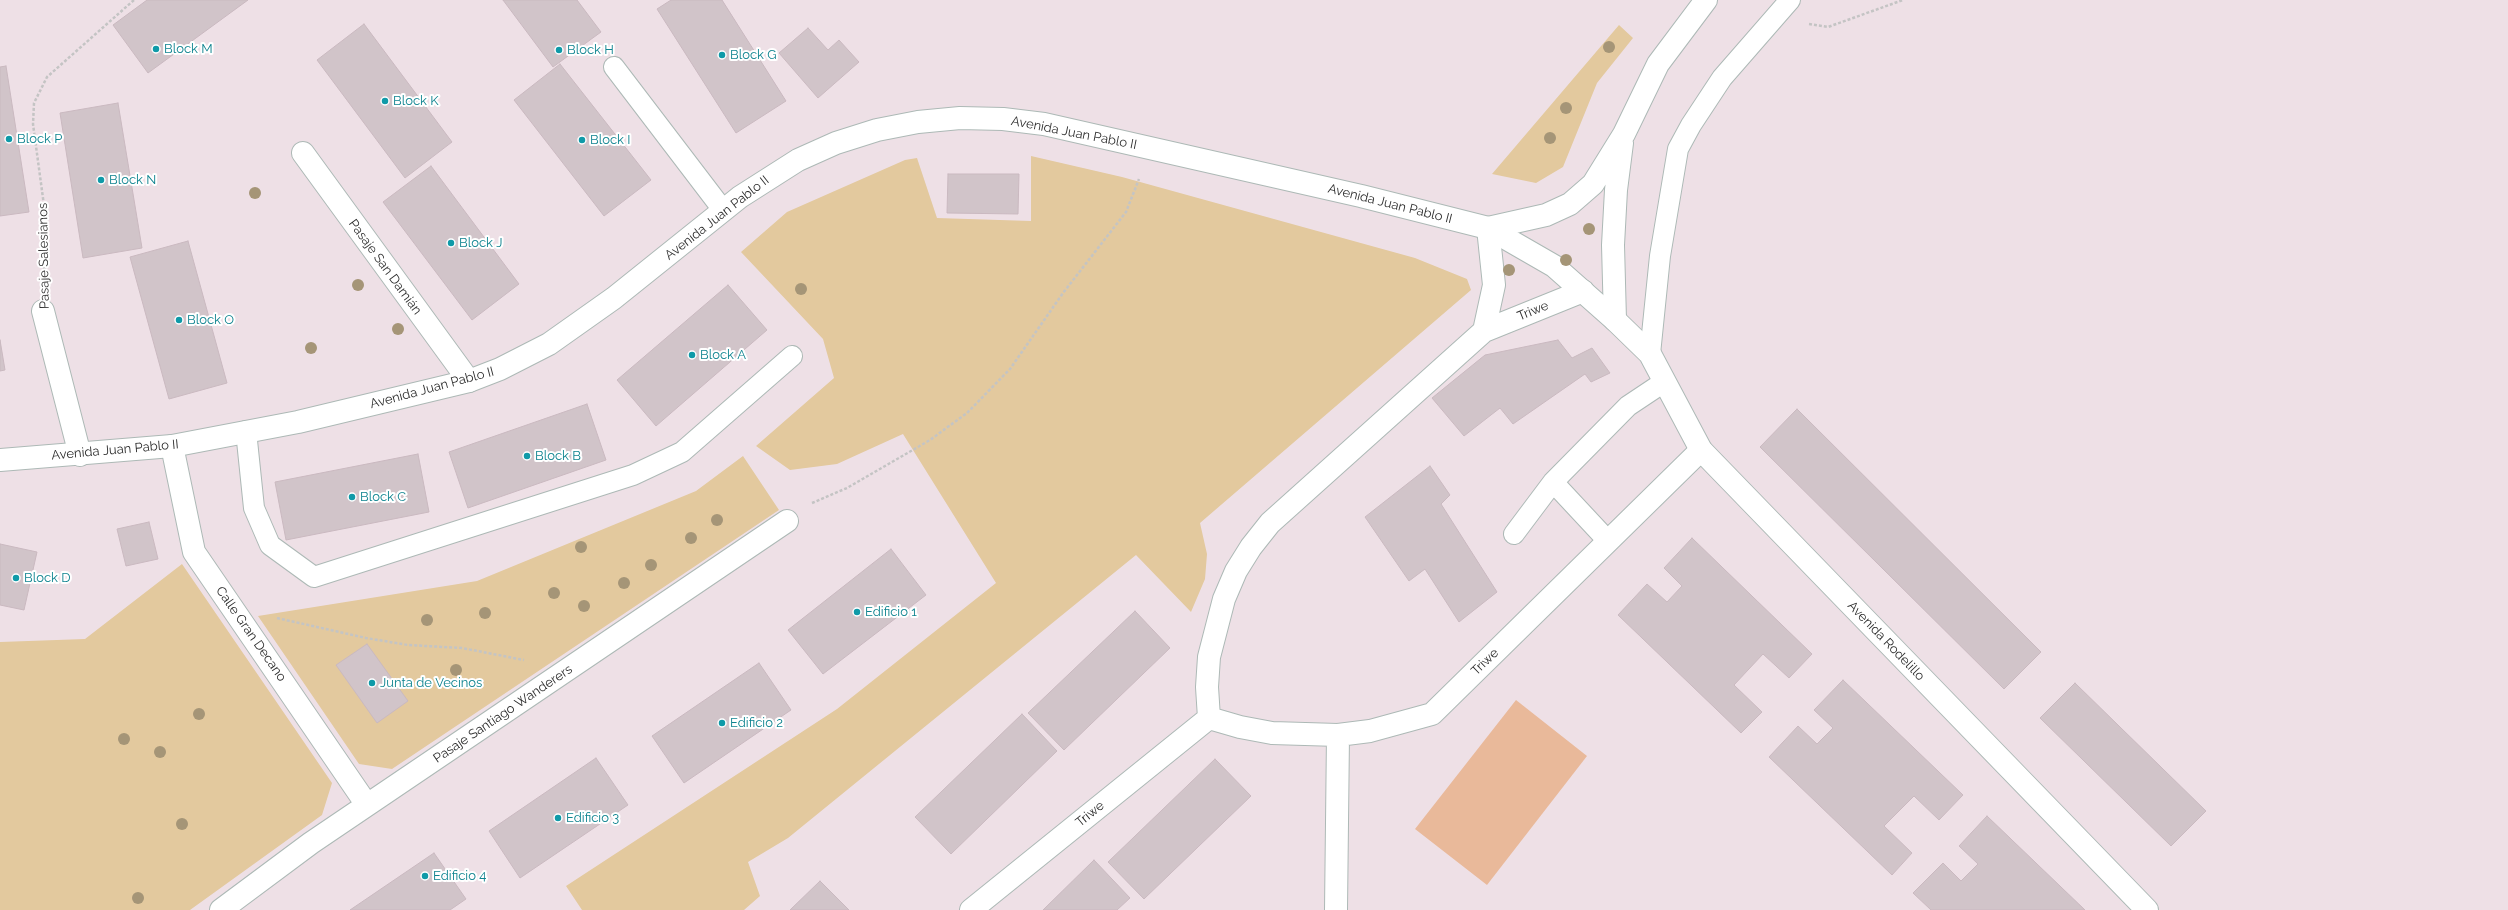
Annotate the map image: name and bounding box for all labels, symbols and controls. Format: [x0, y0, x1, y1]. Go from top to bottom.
place label: Block M [164, 41, 213, 57]
place label: Block H [567, 42, 614, 58]
marker: Block M [151, 44, 161, 54]
marker: Block H [554, 45, 564, 55]
place label: Block G [730, 47, 777, 63]
marker: Block G [717, 50, 727, 60]
place label: Block K [393, 93, 439, 109]
marker: Block K [380, 96, 390, 106]
street label: Avenida Juan Pablo II [1010, 113, 1138, 153]
place label: Block P [17, 131, 62, 147]
place label: Block I [590, 132, 630, 148]
marker: Block P [4, 134, 14, 144]
marker: Block I [577, 135, 587, 145]
place label: Block N [109, 172, 156, 188]
street label: Avenida Juan Pablo II [662, 173, 772, 263]
marker: Block N [96, 175, 106, 185]
street label: Avenida Juan Pablo II [1326, 181, 1454, 227]
street label: Pasaje Salesianos [35, 203, 53, 309]
street label: Pasaje San Damián [345, 216, 425, 318]
place label: Block J [459, 235, 503, 251]
marker: Block J [446, 238, 456, 248]
street label: Triwe [1515, 298, 1551, 324]
place label: Block O [187, 312, 234, 328]
marker: Block O [174, 315, 184, 325]
place label: Block A [700, 347, 746, 363]
marker: Block A [687, 350, 697, 360]
street label: Avenida Juan Pablo II [368, 364, 496, 412]
street label: Avenida Juan Pablo II [51, 437, 179, 463]
place label: Block B [535, 448, 581, 464]
marker: Block B [522, 451, 532, 461]
place label: Block C [360, 489, 406, 505]
marker: Block C [347, 492, 357, 502]
place label: Block D [24, 570, 71, 586]
marker: Block D [11, 573, 21, 583]
street label: Calle Gran Decano [212, 584, 290, 684]
street label: Avenida Rodelillo [1844, 598, 1928, 684]
place label: Edificio 1 [865, 604, 917, 620]
marker: Edificio 1 [852, 607, 862, 617]
street label: Triwe [1468, 645, 1502, 679]
street label: Pasaje Santiago Wanderers [431, 662, 575, 766]
place label: Junta de Vecinos [380, 675, 482, 691]
marker: Junta de Vecinos [367, 678, 377, 688]
place label: Edificio 2 [730, 715, 783, 731]
marker: Edificio 2 [717, 718, 727, 728]
street label: Triwe [1073, 798, 1107, 830]
place label: Edificio 3 [566, 810, 619, 826]
marker: Edificio 3 [553, 813, 563, 823]
place label: Edificio 4 [433, 868, 486, 884]
marker: Edificio 4 [420, 871, 430, 881]

